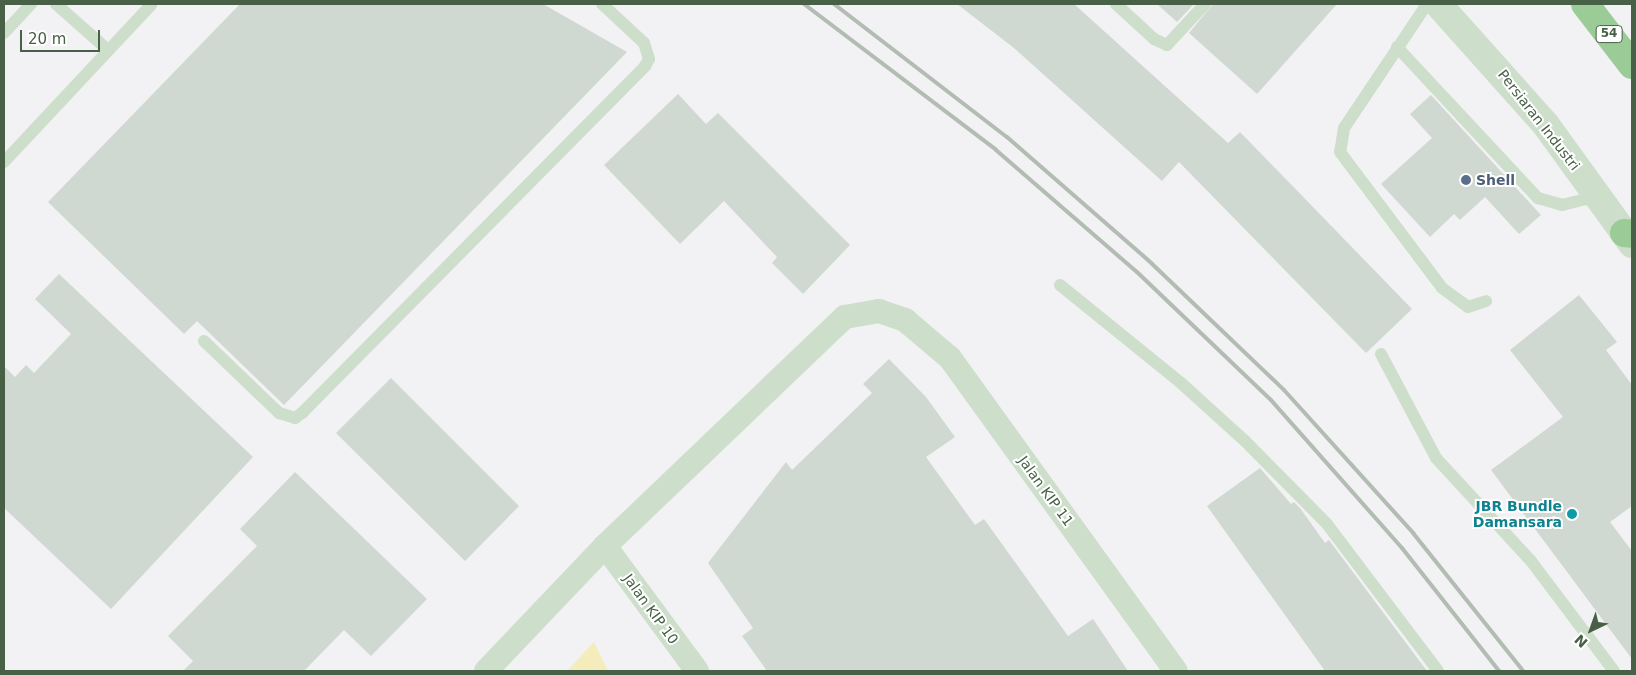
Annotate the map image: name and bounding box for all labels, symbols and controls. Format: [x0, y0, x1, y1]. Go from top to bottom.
scale bar [22, 20, 102, 52]
road number: 54 [1595, 24, 1623, 44]
text: 20 m [28, 30, 66, 48]
street label: Persiaran Industri [1495, 66, 1583, 174]
place label: Shell [1476, 172, 1515, 188]
marker: Shell [1460, 174, 1472, 186]
street label: Jalan KIP 11 [1015, 453, 1077, 529]
place label: JBR Bundle Damansara [1473, 498, 1562, 530]
marker: JBR Bundle Damansara [1566, 508, 1578, 520]
street label: Jalan KIP 10 [620, 571, 682, 647]
north arrow [1566, 605, 1616, 655]
text: N [1571, 631, 1591, 651]

